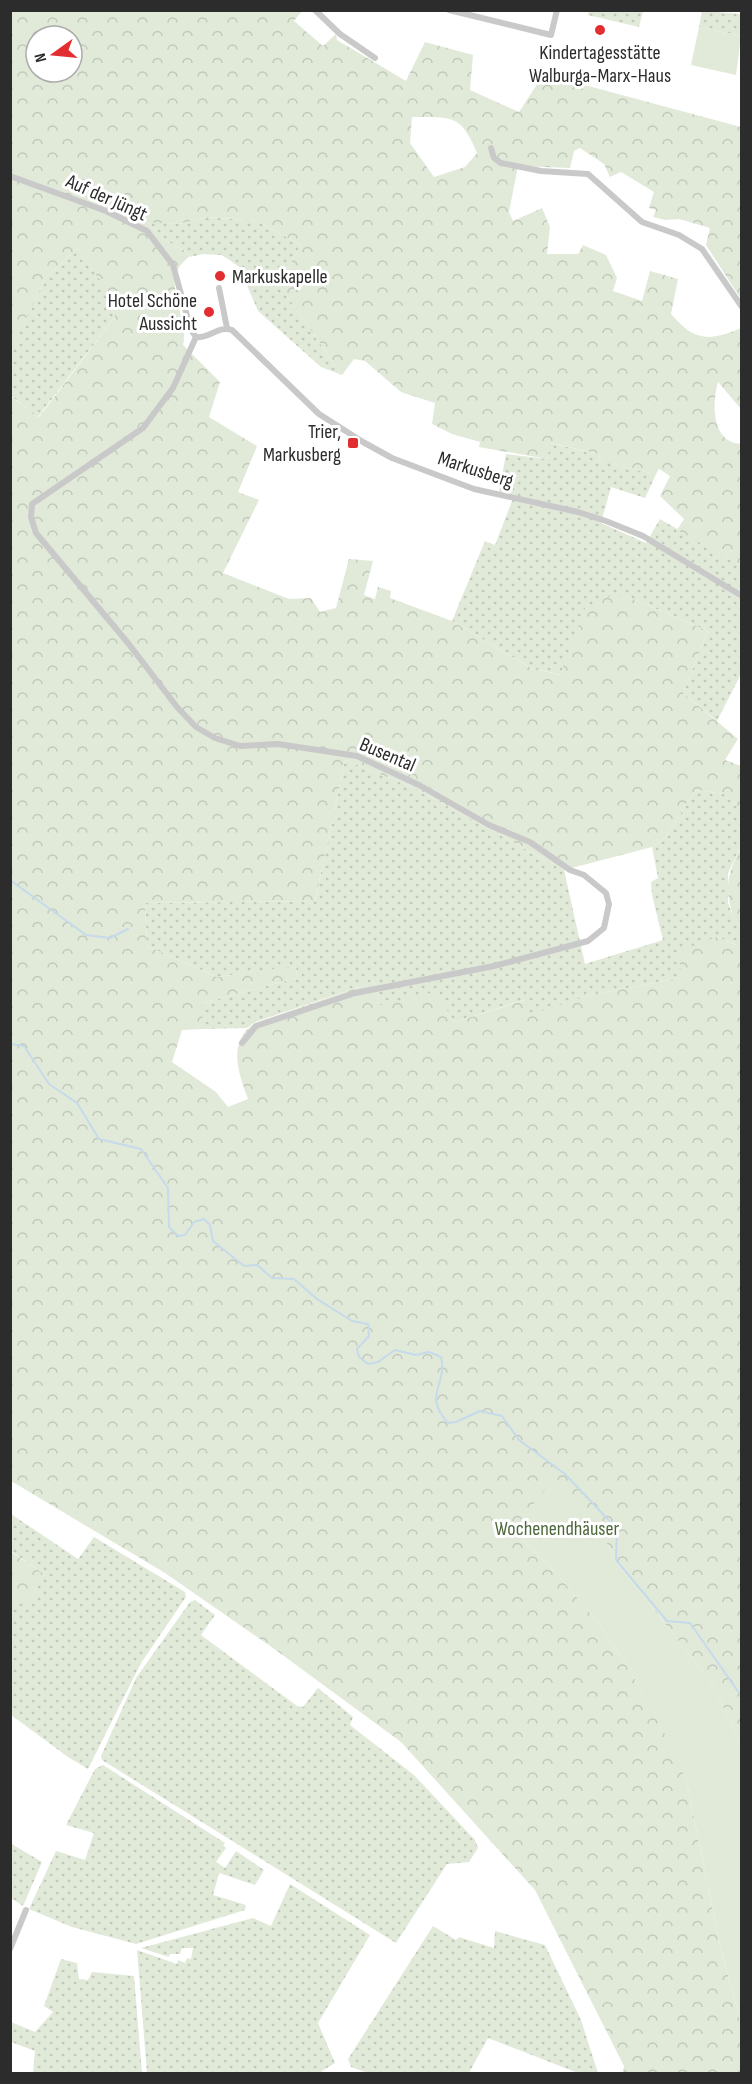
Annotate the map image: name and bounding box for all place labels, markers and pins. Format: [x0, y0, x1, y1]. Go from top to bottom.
marker: Kindertagesstätte Walburga-Marx-Haus [593, 23, 607, 37]
place label: Kindertagesstätte Walburga-Marx-Haus [529, 41, 671, 88]
place label: Markuskapelle [232, 265, 328, 289]
marker: Markuskapelle [213, 269, 227, 283]
place label: Hotel Schöne Aussicht [108, 289, 197, 336]
marker: Hotel Schöne Aussicht [202, 305, 216, 319]
place label: Trier, Markusberg [263, 420, 341, 467]
marker: Trier, Markusberg [346, 436, 360, 450]

